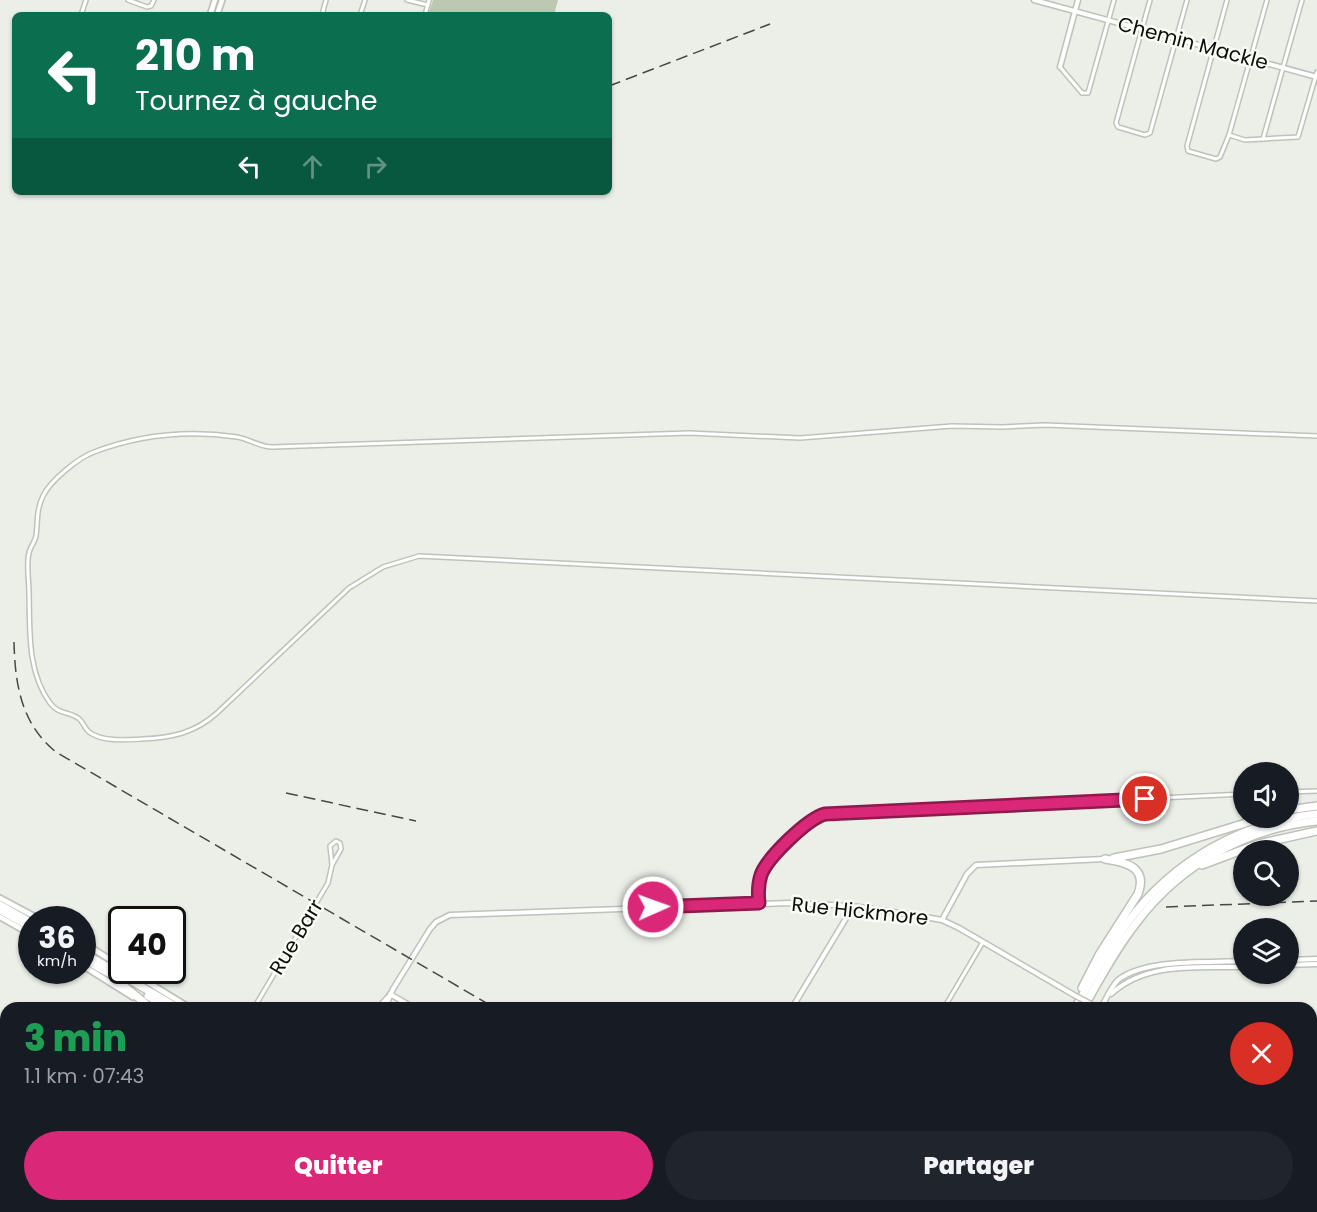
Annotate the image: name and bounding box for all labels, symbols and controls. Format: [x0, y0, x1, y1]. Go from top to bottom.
street label: Chemin Mackle [1115, 9, 1271, 77]
text: 210 m [135, 26, 256, 85]
icon: left [36, 36, 114, 114]
text: Tournez à gauche [135, 82, 377, 119]
icon: left [233, 150, 266, 183]
icon: ahead [296, 150, 329, 183]
icon: right [359, 150, 392, 183]
map controls [1233, 762, 1299, 984]
button: sound [1233, 762, 1299, 828]
pin [1119, 773, 1170, 824]
icon: arrive [1128, 782, 1161, 815]
button: search [1233, 840, 1299, 906]
position arrow [621, 875, 685, 939]
street label: Rue Hickmore [790, 890, 930, 932]
street label: Rue Barr [263, 894, 329, 980]
speed limit sign: 40 [108, 906, 186, 984]
text: 36 [38, 916, 76, 959]
button: layers [1233, 918, 1299, 984]
text: km/h [37, 950, 77, 971]
text: 3 min [24, 1013, 127, 1064]
button: close [1230, 1022, 1293, 1085]
text: 1.1 km · 07:43 [24, 1062, 144, 1090]
button: Quitter [24, 1131, 653, 1200]
button: Partager [665, 1131, 1293, 1200]

